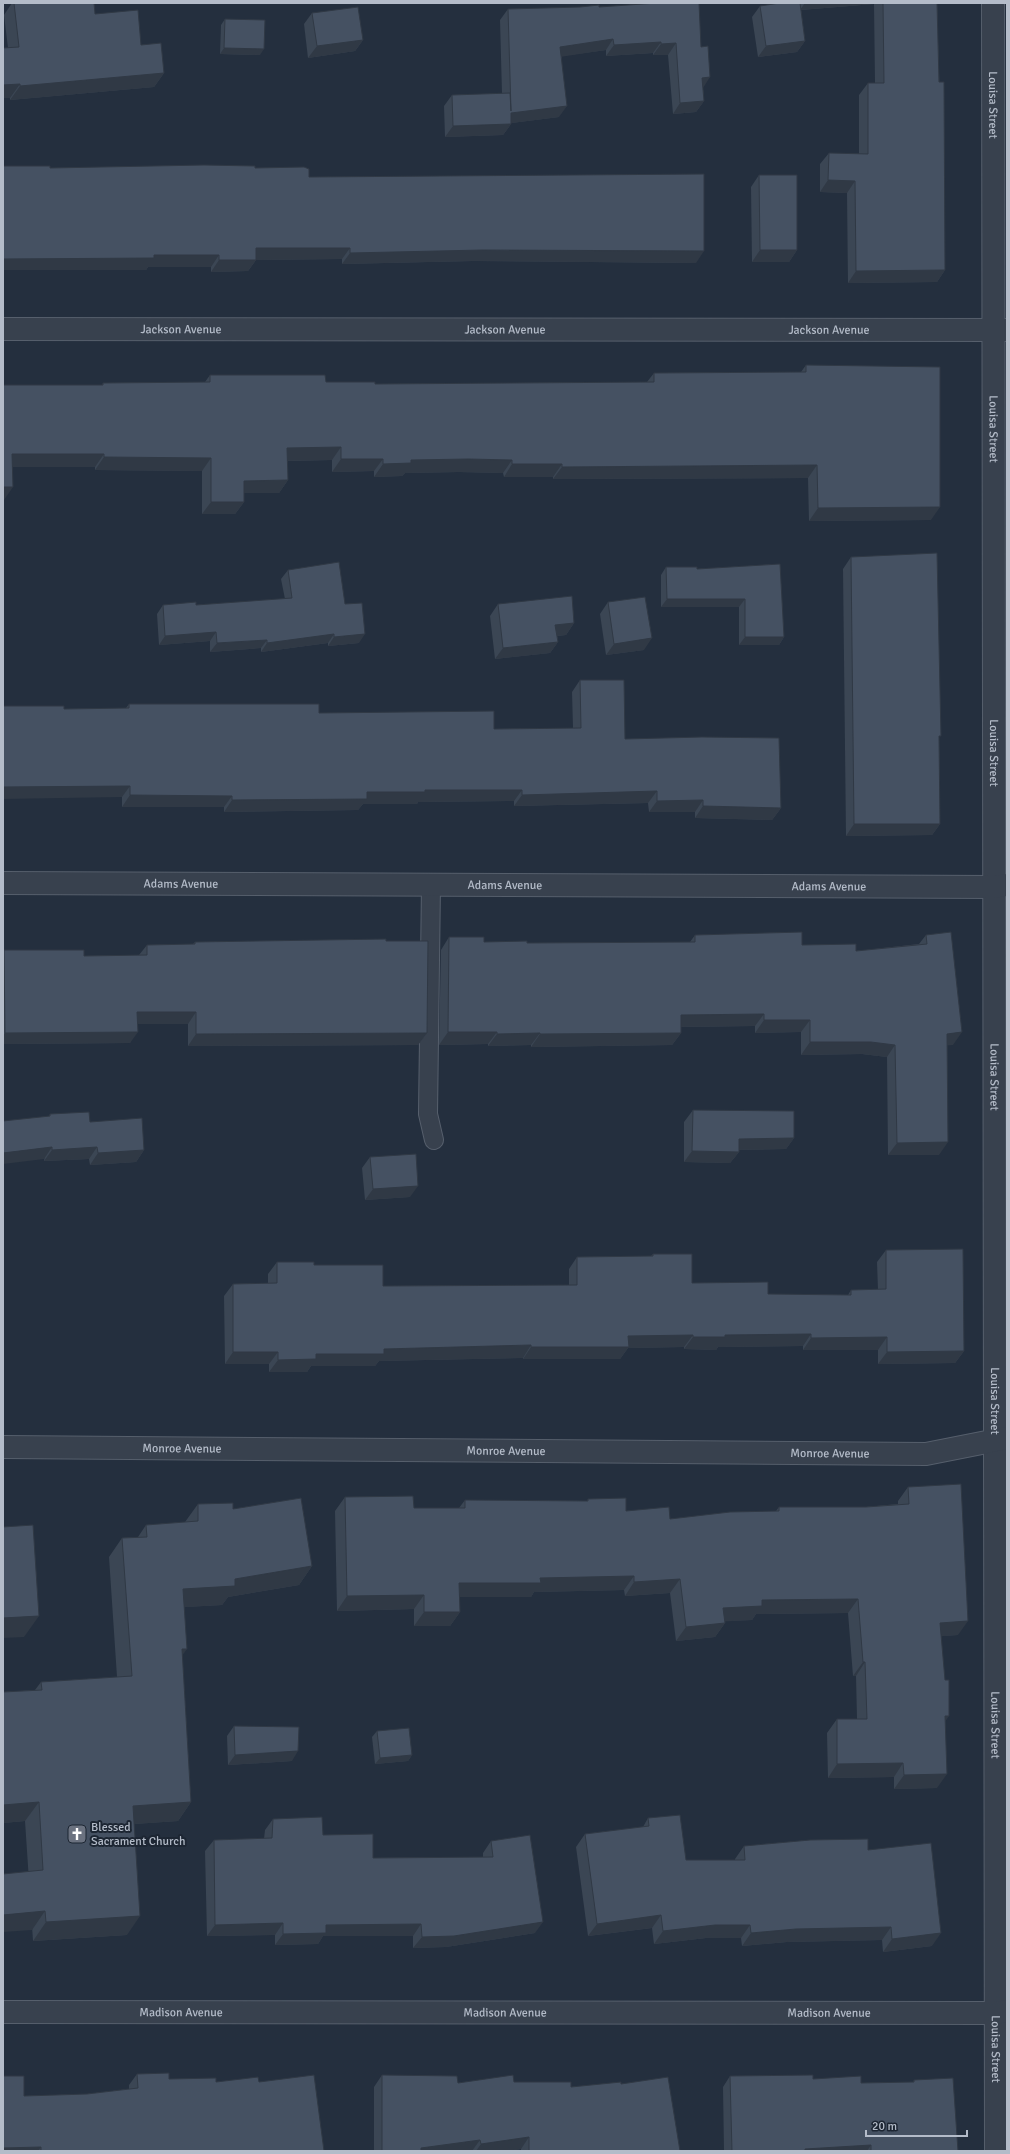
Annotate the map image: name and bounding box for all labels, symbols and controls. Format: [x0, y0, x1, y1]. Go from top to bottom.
street label: Louisa Street [986, 71, 1001, 139]
street label: Jackson Avenue [140, 322, 222, 337]
street label: Jackson Avenue [464, 322, 546, 337]
street label: Jackson Avenue [788, 322, 870, 337]
street label: Louisa Street [986, 395, 1001, 463]
street label: Louisa Street [987, 719, 1002, 787]
street label: Adams Avenue [144, 876, 218, 891]
street label: Adams Avenue [468, 877, 542, 893]
street label: Adams Avenue [792, 879, 866, 894]
street label: Louisa Street [987, 1043, 1002, 1111]
street label: Louisa Street [987, 1367, 1002, 1435]
street label: Monroe Avenue [142, 1441, 222, 1456]
street label: Monroe Avenue [466, 1443, 546, 1459]
street label: Monroe Avenue [790, 1445, 870, 1461]
street label: Louisa Street [988, 1691, 1003, 1759]
place label: Blessed Sacrament Church [91, 1820, 185, 1849]
church icon: Blessed Sacrament Church [66, 1823, 88, 1845]
street label: Madison Avenue [139, 2005, 223, 2020]
street label: Madison Avenue [463, 2005, 547, 2020]
street label: Madison Avenue [787, 2005, 871, 2020]
street label: Louisa Street [988, 2015, 1003, 2083]
scale bar [866, 2112, 967, 2138]
text: 20 m [872, 2119, 897, 2134]

